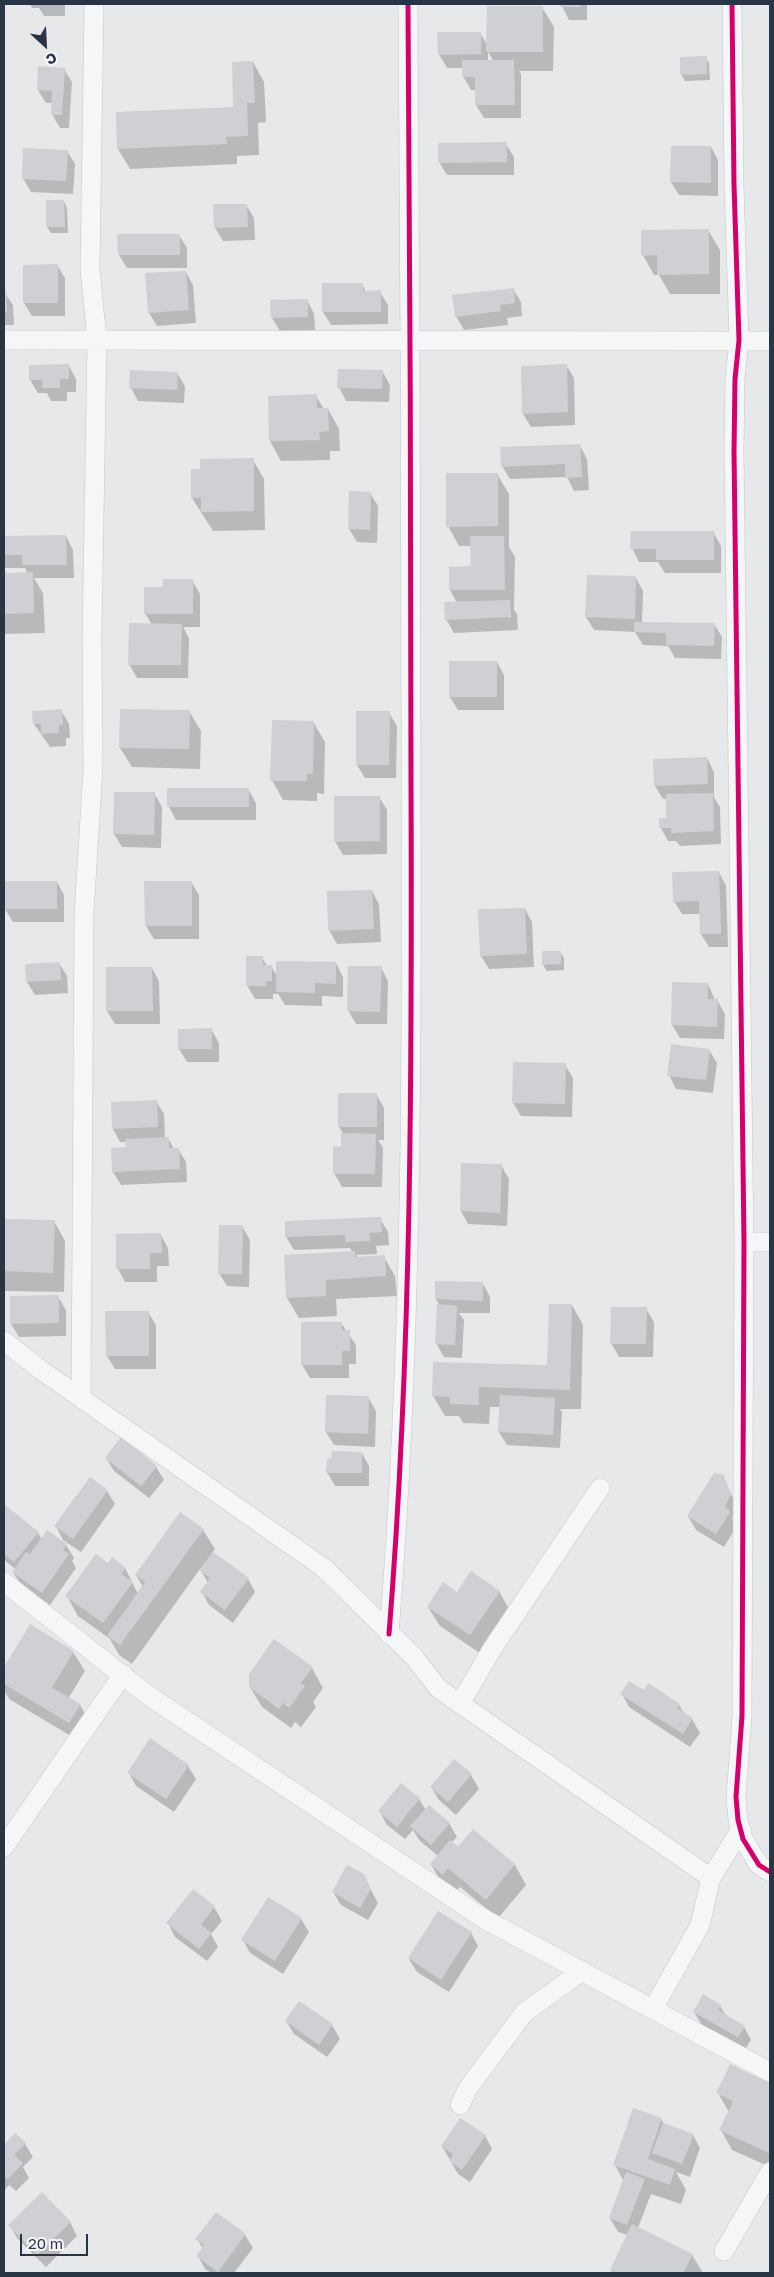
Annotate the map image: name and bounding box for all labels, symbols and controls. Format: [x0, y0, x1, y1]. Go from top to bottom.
north arrow [20, 20, 70, 70]
text: С [43, 49, 60, 69]
scale bar [22, 2224, 90, 2256]
text: 20 m [28, 2234, 63, 2252]

